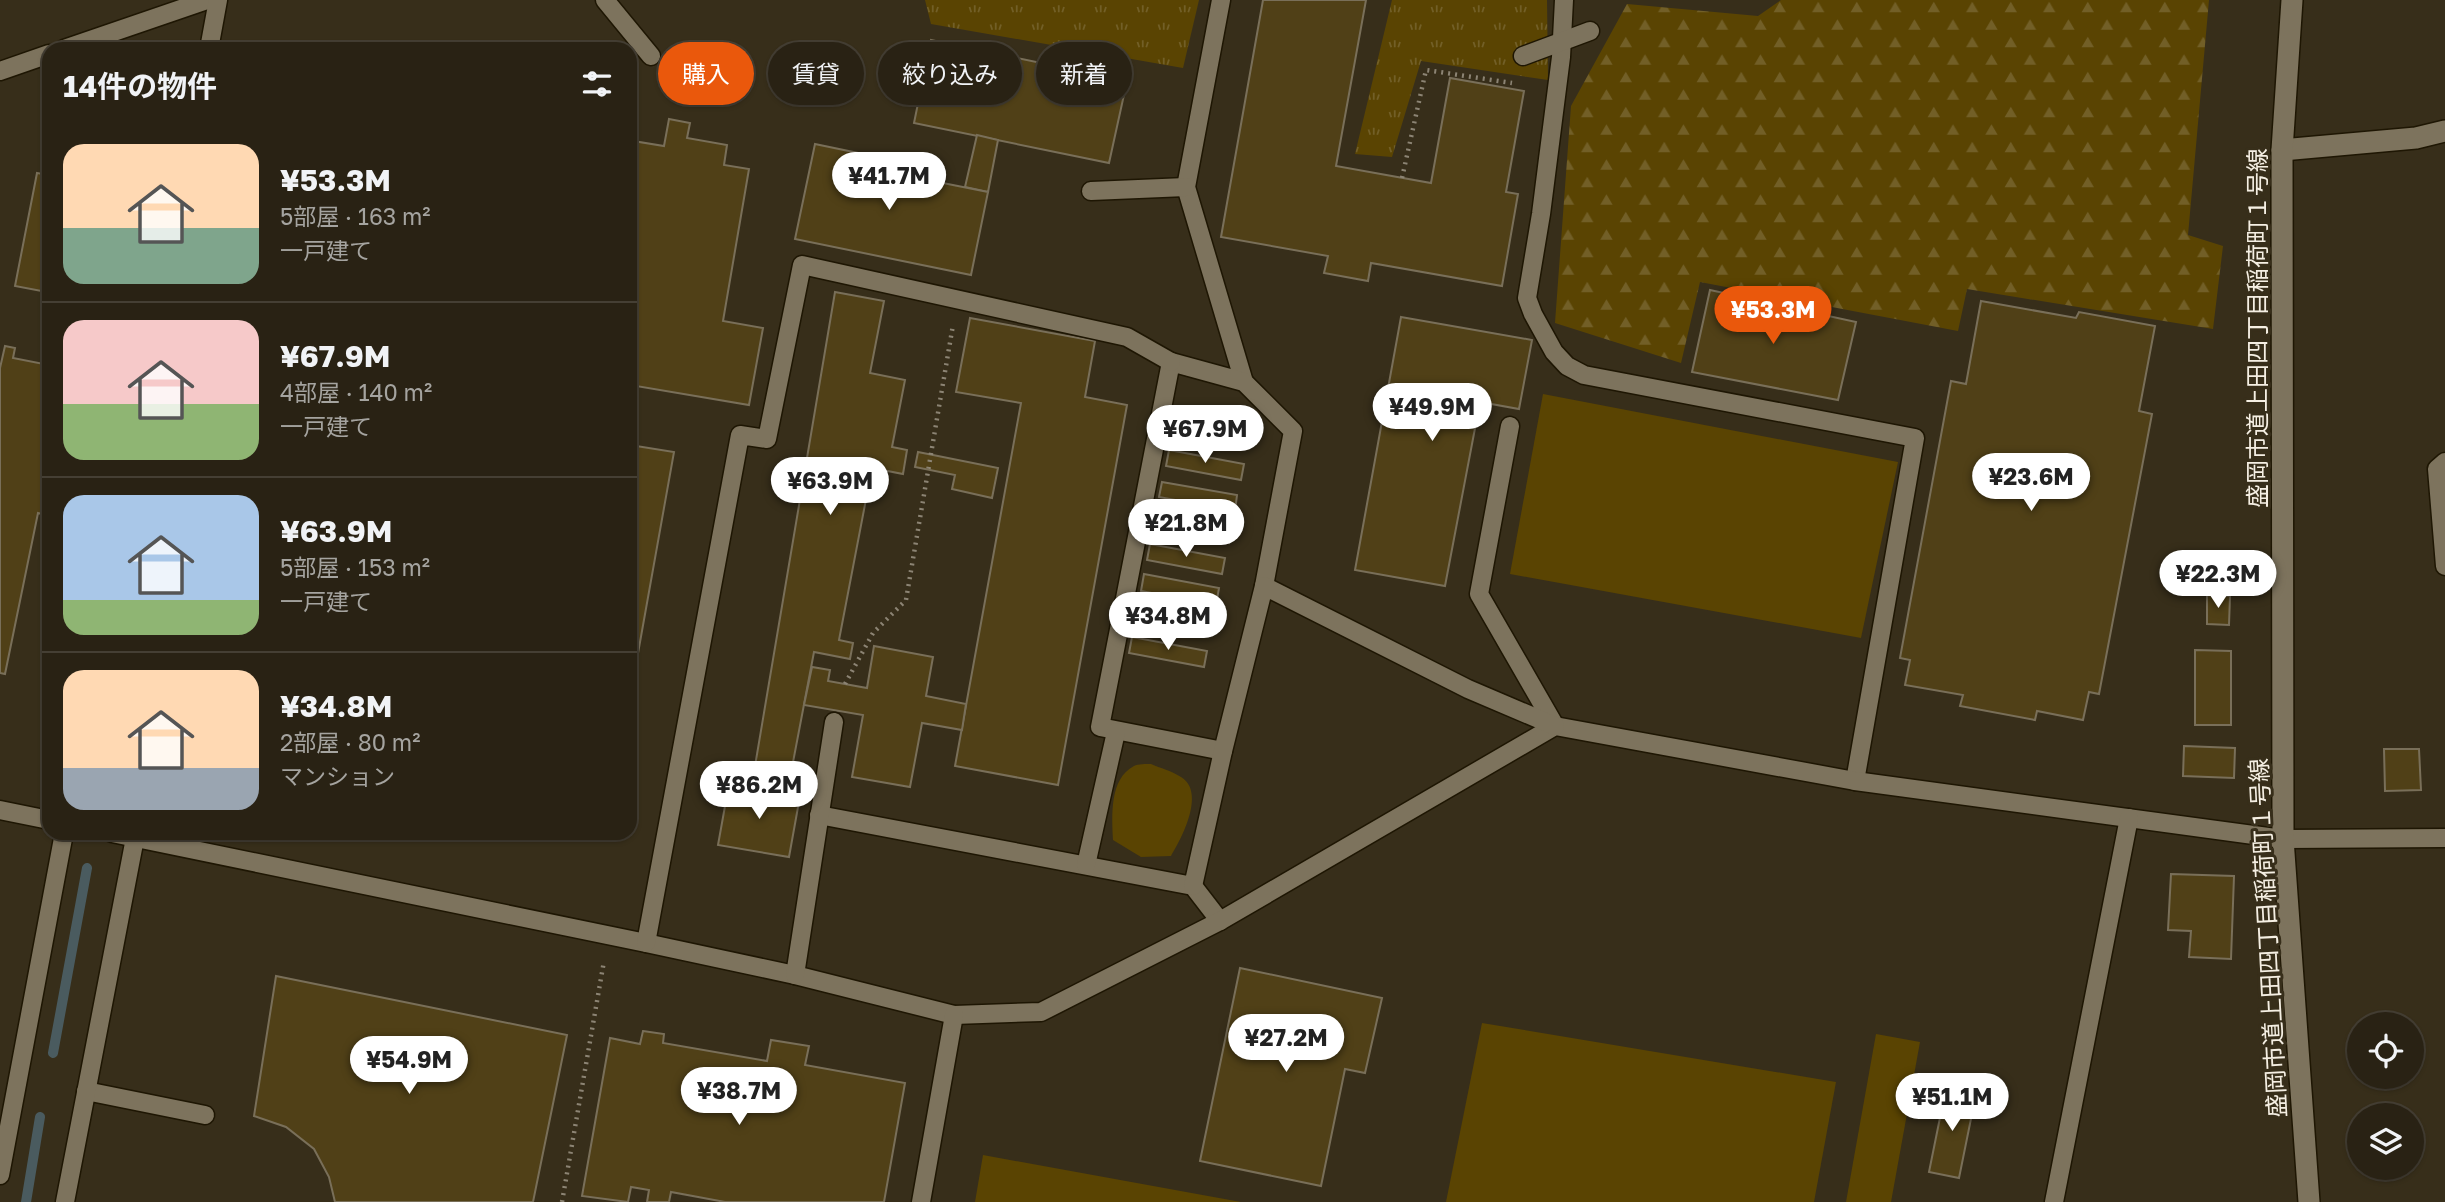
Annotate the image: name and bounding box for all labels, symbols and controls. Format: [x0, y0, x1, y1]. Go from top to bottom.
chip: 購入 [658, 42, 754, 105]
chip: 賃貸 [768, 42, 864, 105]
chip: 絞り込み [878, 42, 1022, 105]
chip: 新着 [1036, 42, 1132, 105]
icon: filters [578, 65, 616, 103]
text: 14件の物件 [63, 68, 217, 104]
street label: 盛岡市道上田四丁目稲荷町１号線 [2242, 148, 2271, 508]
pin: ¥41.7M [832, 152, 946, 212]
text: ¥41.7M [848, 161, 930, 189]
text: ¥53.3M [280, 162, 391, 198]
icon: home [119, 172, 203, 256]
text: 5部屋 · 163 m² [280, 202, 431, 230]
text: 一戸建て [280, 236, 372, 264]
pin: ¥53.3M [1716, 286, 1830, 346]
text: ¥53.3M [1730, 295, 1816, 323]
text: ¥67.9M [280, 338, 391, 374]
icon: home [119, 348, 203, 432]
text: 4部屋 · 140 m² [280, 378, 432, 406]
pin: ¥49.9M [1375, 384, 1489, 443]
text: ¥49.9M [1389, 392, 1475, 420]
pin: ¥67.9M [1148, 406, 1262, 465]
text: 一戸建て [280, 412, 372, 440]
text: ¥67.9M [1163, 414, 1247, 442]
pin: ¥23.6M [1974, 454, 2088, 513]
pin: ¥63.9M [773, 458, 887, 517]
text: ¥23.6M [1988, 462, 2074, 490]
text: ¥63.9M [787, 466, 873, 494]
pin: ¥21.8M [1129, 500, 1243, 559]
text: ¥21.8M [1144, 508, 1228, 536]
text: ¥63.9M [280, 513, 393, 549]
icon: home [119, 523, 203, 607]
pin: ¥22.3M [2161, 550, 2275, 610]
text: 5部屋 · 153 m² [280, 553, 430, 581]
text: ¥22.3M [2175, 559, 2261, 587]
text: 一戸建て [280, 587, 372, 615]
pin: ¥34.8M [1111, 592, 1225, 652]
text: ¥34.8M [1125, 601, 1211, 629]
text: ¥34.8M [280, 688, 392, 724]
icon: home [119, 698, 203, 782]
text: 2部屋 · 80 m² [280, 728, 420, 756]
street label: 盛岡市道上田四丁目稲荷町１号線 [2243, 757, 2291, 1119]
text: マンション [280, 762, 395, 790]
pin: ¥86.2M [702, 762, 816, 821]
text: ¥86.2M [716, 770, 802, 798]
map controls [2347, 1012, 2424, 1180]
button: locate [2347, 1012, 2424, 1089]
pin: ¥27.2M [1229, 1014, 1343, 1074]
text: ¥27.2M [1244, 1023, 1328, 1051]
pin: ¥54.9M [352, 1036, 466, 1096]
text: ¥54.9M [366, 1045, 452, 1073]
pin: ¥38.7M [682, 1068, 796, 1127]
pin: ¥51.1M [1895, 1074, 2009, 1133]
text: ¥38.7M [697, 1076, 781, 1104]
text: ¥51.1M [1912, 1082, 1992, 1110]
button: layers [2347, 1103, 2424, 1180]

